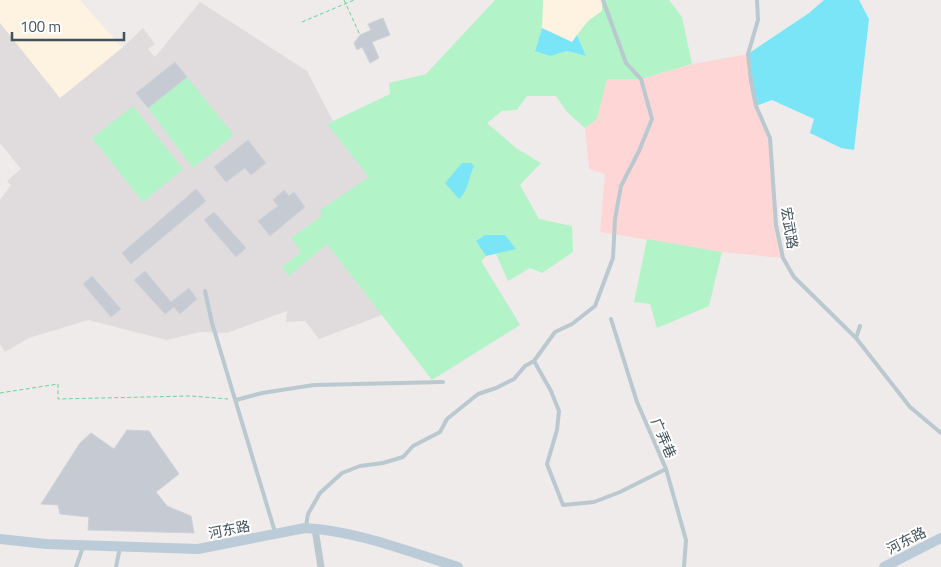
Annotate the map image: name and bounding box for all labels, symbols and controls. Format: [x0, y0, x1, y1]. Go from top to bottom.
scale bar [12, 10, 125, 42]
text: 100 m [20, 15, 61, 38]
street label: 宏武路 [776, 206, 804, 250]
street label: 广弄巷 [646, 415, 682, 461]
street label: 河东路 [206, 515, 252, 543]
street label: 河东路 [883, 521, 929, 559]

